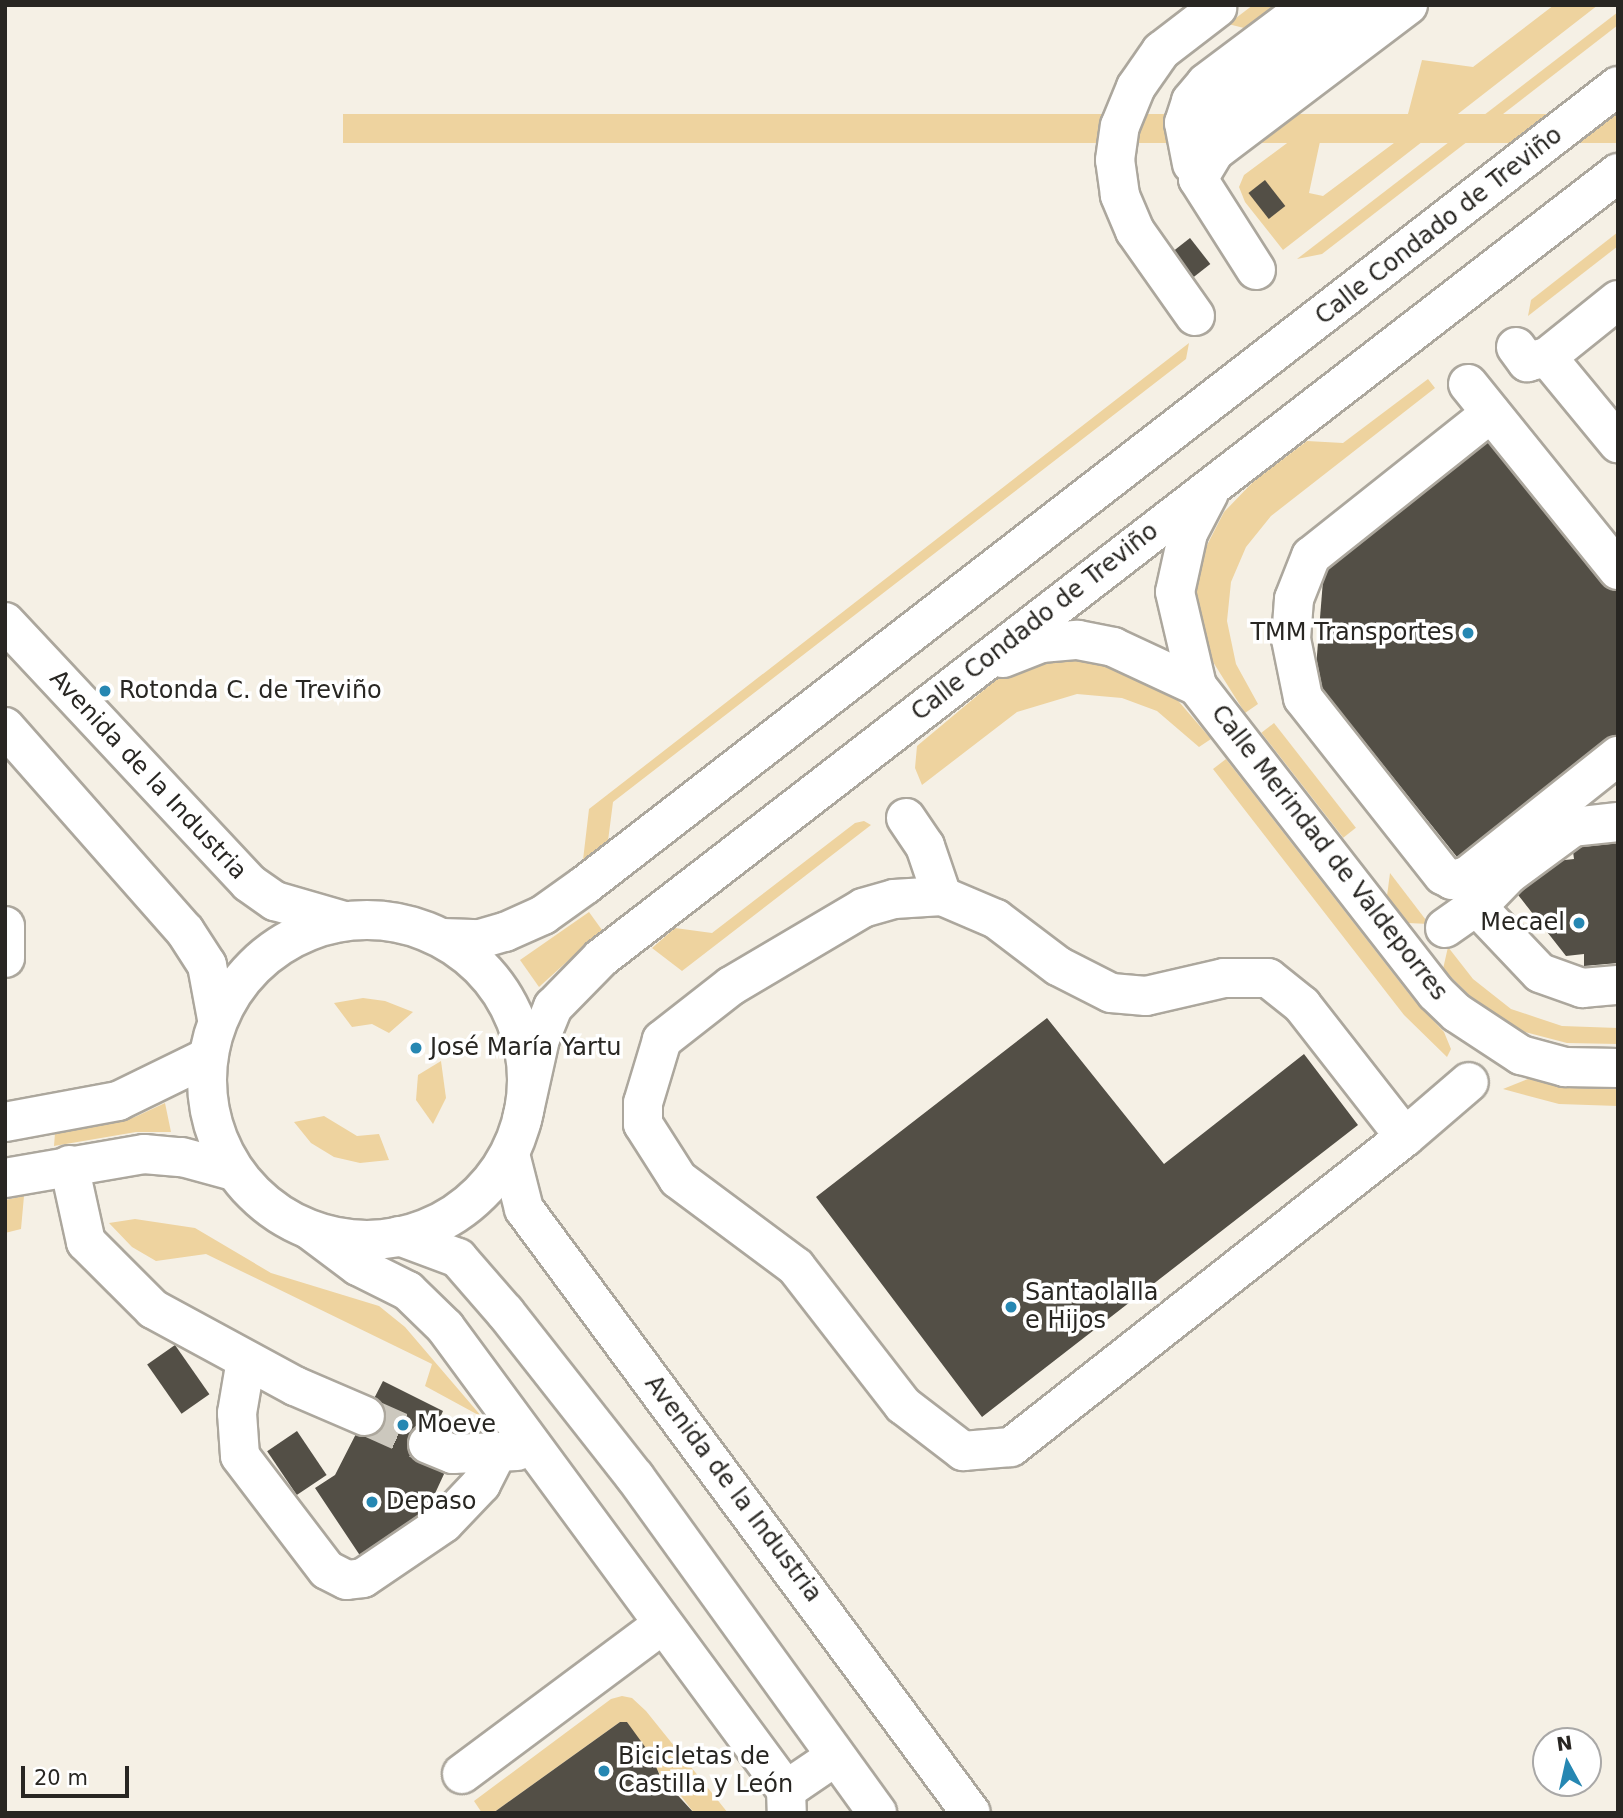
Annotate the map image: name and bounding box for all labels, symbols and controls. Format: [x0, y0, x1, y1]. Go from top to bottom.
street label: Calle Condado de Treviño [1310, 121, 1568, 331]
street label: Calle Condado de Treviño [906, 517, 1164, 727]
place label: TMM Transportes [1250, 619, 1454, 647]
marker: TMM Transportes [1460, 625, 1476, 641]
street label: Avenida de la Industria [43, 664, 253, 886]
place label: Rotonda C. de Treviño [119, 677, 382, 705]
marker: Rotonda C. de Treviño [97, 683, 113, 699]
street label: Calle Merindad de Valdeporres [1205, 700, 1453, 1006]
place label: Mecael [1480, 909, 1565, 937]
marker: Mecael [1571, 915, 1587, 931]
place label: José María Yartu [430, 1034, 621, 1062]
marker: José María Yartu [408, 1040, 424, 1056]
place label: Santaolalla e Hijos [1025, 1279, 1158, 1335]
marker: Santaolalla e Hijos [1003, 1299, 1019, 1315]
street label: Avenida de la Industria [638, 1370, 828, 1608]
place label: Moeve [417, 1411, 496, 1439]
marker: Moeve [395, 1417, 411, 1433]
place label: Depaso [386, 1488, 476, 1516]
marker: Depaso [364, 1494, 380, 1510]
north arrow [1532, 1727, 1602, 1797]
text: N [1555, 1731, 1574, 1755]
place label: Bicicletas de Castilla y León [618, 1743, 793, 1799]
scale bar [24, 1752, 133, 1796]
marker: Bicicletas de Castilla y León [596, 1763, 612, 1779]
text: 20 m [34, 1766, 88, 1790]

